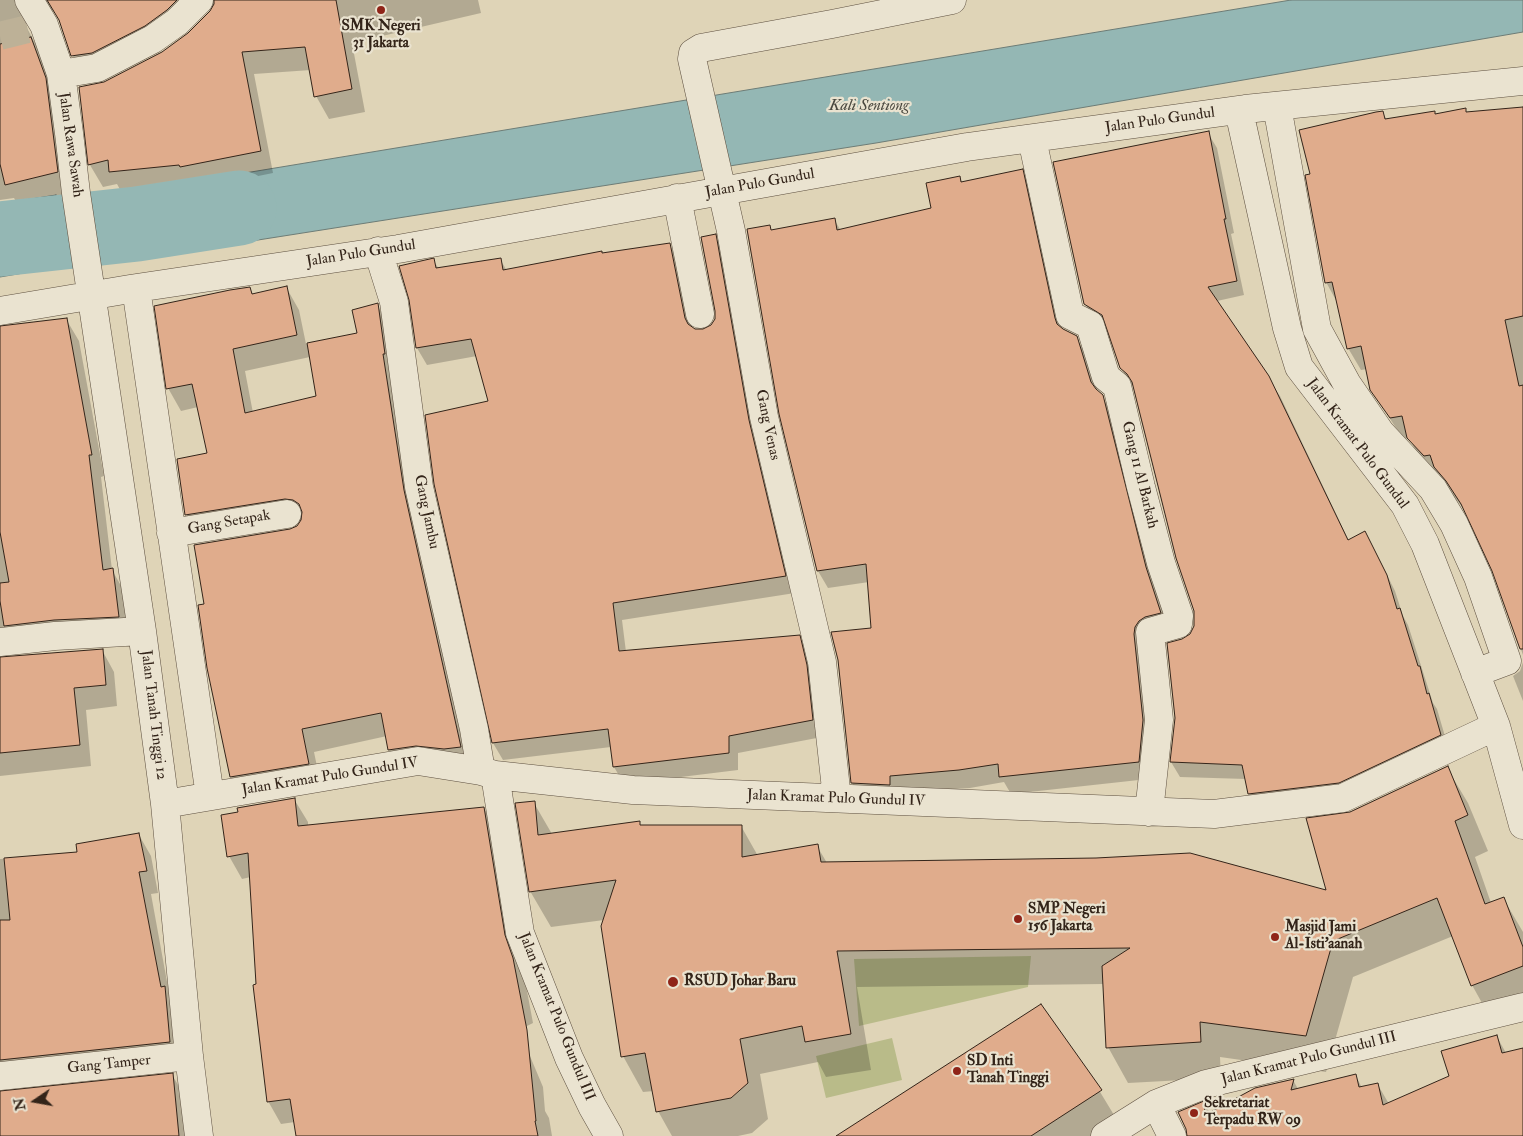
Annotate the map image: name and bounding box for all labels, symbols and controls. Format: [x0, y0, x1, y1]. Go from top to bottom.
marker: SMK Negeri 31 Jakarta [375, 4, 387, 16]
place label: SMK Negeri 31 Jakarta [341, 18, 421, 53]
street label: Jalan Rawa Sawah [54, 91, 86, 199]
water label: Kali Sentiong [829, 97, 909, 117]
street label: Jalan Pulo Gundul [1104, 104, 1216, 138]
street label: Jalan Pulo Gundul [704, 166, 816, 202]
street label: Jalan Pulo Gundul [305, 236, 417, 272]
street label: Jalan Kramat Pulo Gundul [1302, 375, 1412, 513]
street label: Gang Venas [751, 388, 783, 462]
street label: Gang 11 Al Barkah [1117, 419, 1161, 531]
street label: Gang Jambu [409, 473, 443, 551]
street label: Gang Setapak [186, 507, 272, 539]
street label: Jalan Tanah Tinggi 12 [136, 649, 170, 781]
street label: Jalan Kramat Pulo Gundul IV [240, 754, 420, 800]
street label: Jalan Kramat Pulo Gundul IV [747, 787, 925, 811]
place label: SMP Negeri 156 Jakarta [1028, 901, 1105, 936]
marker: SMP Negeri 156 Jakarta [1012, 913, 1024, 925]
place label: Masjid Jami Al-Isti'aanah [1285, 919, 1362, 954]
street label: Jalan Kramat Pulo Gundul III [514, 930, 598, 1104]
marker: Masjid Jami Al-Isti'aanah [1269, 931, 1281, 943]
place label: RSUD Johar Baru [684, 973, 796, 991]
marker: RSUD Johar Baru [666, 975, 680, 989]
street label: Jalan Kramat Pulo Gundul III [1220, 1029, 1398, 1089]
street label: Gang Tamper [66, 1052, 152, 1078]
place label: SD Inti Tanah Tinggi [967, 1053, 1049, 1088]
marker: SD Inti Tanah Tinggi [951, 1065, 963, 1077]
north arrow [10, 1076, 60, 1126]
place label: Sekretariat Terpadu RW 09 [1204, 1095, 1301, 1130]
text: N [10, 1096, 29, 1112]
marker: Sekretariat Terpadu RW 09 [1188, 1107, 1200, 1119]

